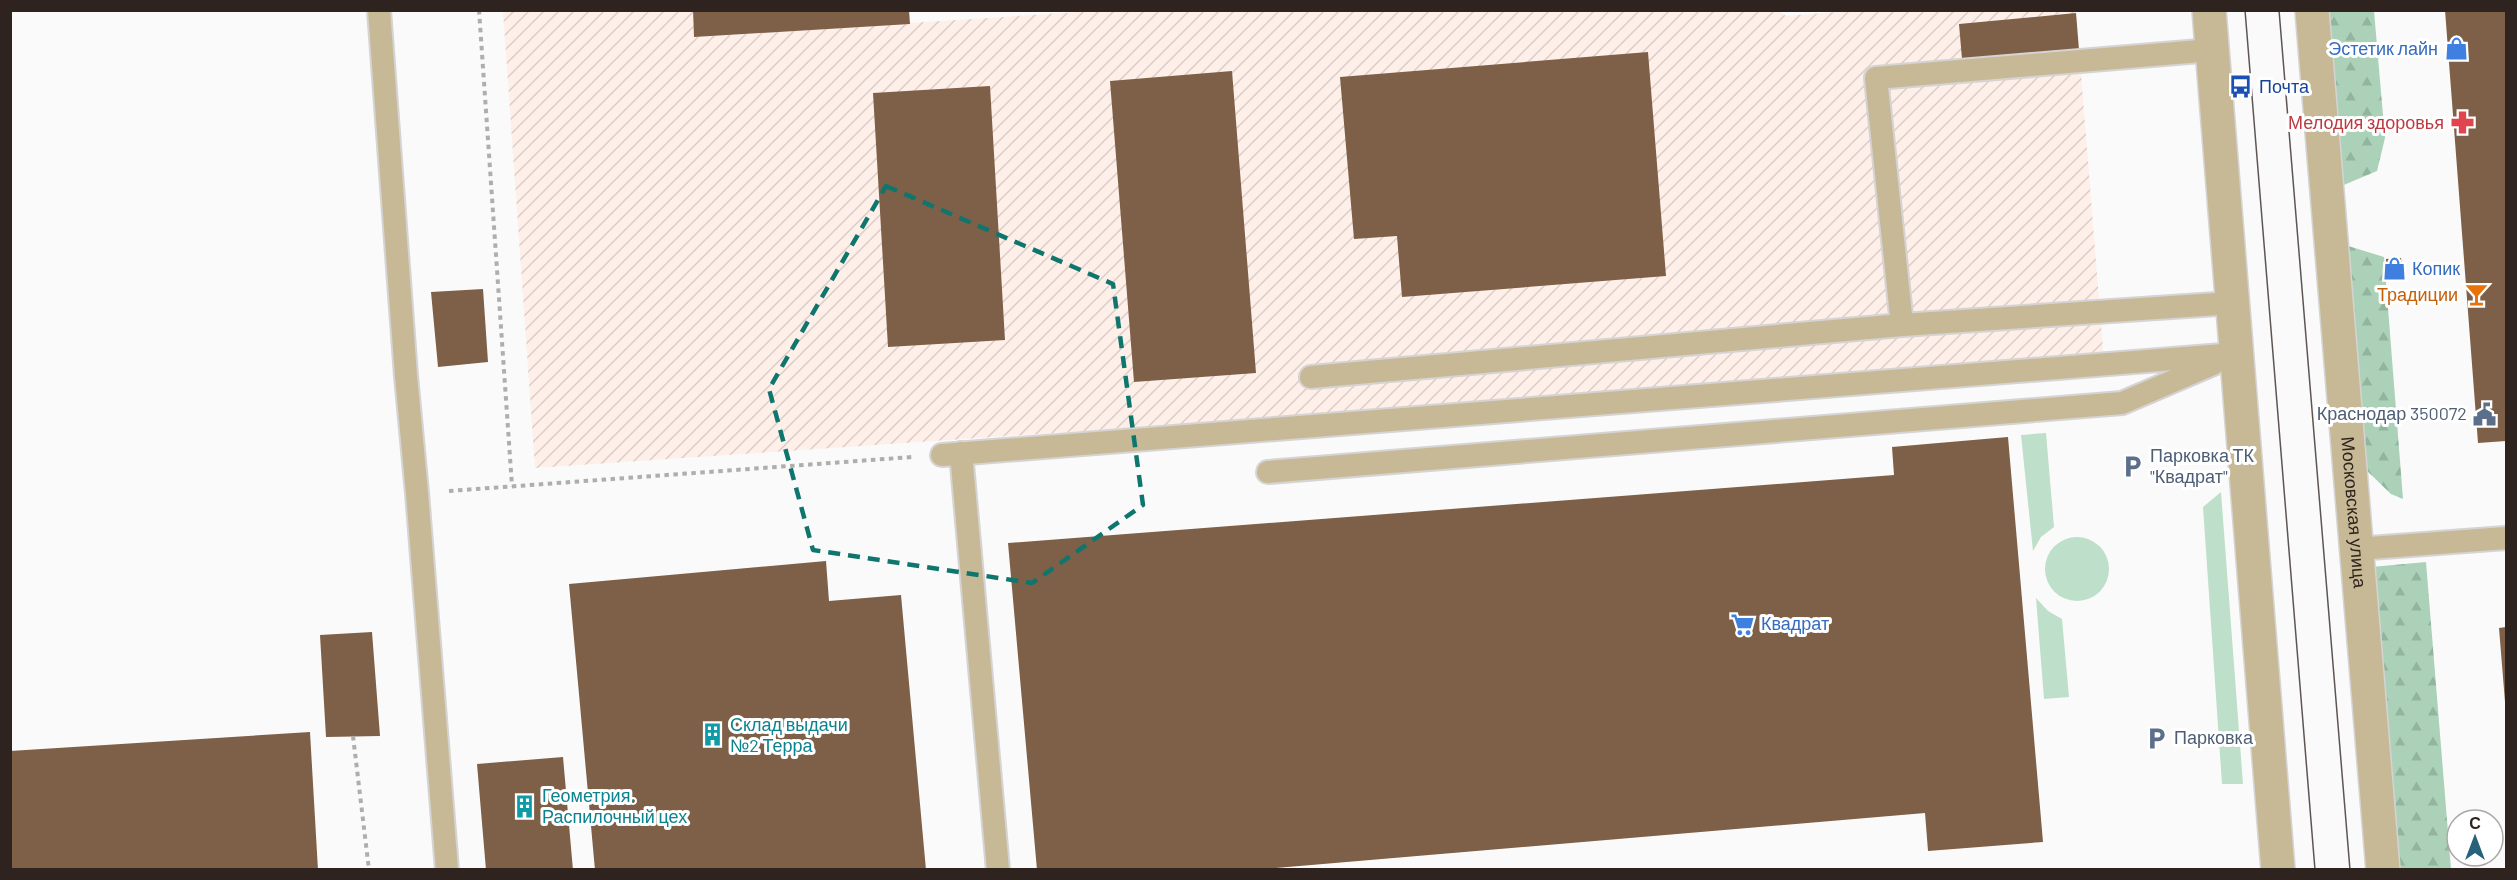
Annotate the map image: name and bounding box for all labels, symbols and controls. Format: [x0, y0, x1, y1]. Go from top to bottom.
shop icon: Эстетик лайн [2443, 36, 2469, 62]
place label: Эстетик лайн [2328, 37, 2438, 59]
bus stop icon: Почта [2228, 74, 2254, 100]
place label: Почта [2259, 75, 2310, 97]
pharmacy icon: Мелодия здоровья [2449, 110, 2475, 136]
place label: Мелодия здоровья [2288, 111, 2444, 133]
shop icon: Копик [2381, 256, 2407, 282]
place label: Копик [2412, 257, 2460, 279]
bar icon: Традиции [2463, 282, 2489, 308]
place label: Традиции [2377, 283, 2458, 305]
public building icon: Краснодар 350072 [2472, 401, 2498, 427]
place label: Краснодар 350072 [2317, 402, 2467, 424]
street label: Московская улица [2337, 436, 2372, 590]
place label: Парковка ТК "Квадрат" [2150, 444, 2254, 487]
parking icon: Парковка ТК "Квадрат" [2119, 453, 2145, 479]
supermarket icon: Квадрат [1730, 611, 1756, 637]
place label: Квадрат [1761, 612, 1829, 634]
place label: Склад выдачи №2 Терра [730, 713, 848, 756]
building icon: Склад выдачи №2 Терра [699, 722, 725, 748]
parking icon: Парковка [2143, 725, 2169, 751]
place label: Парковка [2174, 726, 2254, 748]
place label: Геометрия. Распилочный цех [542, 784, 687, 827]
building icon: Геометрия. Распилочный цех [511, 793, 537, 819]
north arrow [2445, 808, 2505, 868]
text: С [2469, 813, 2481, 832]

